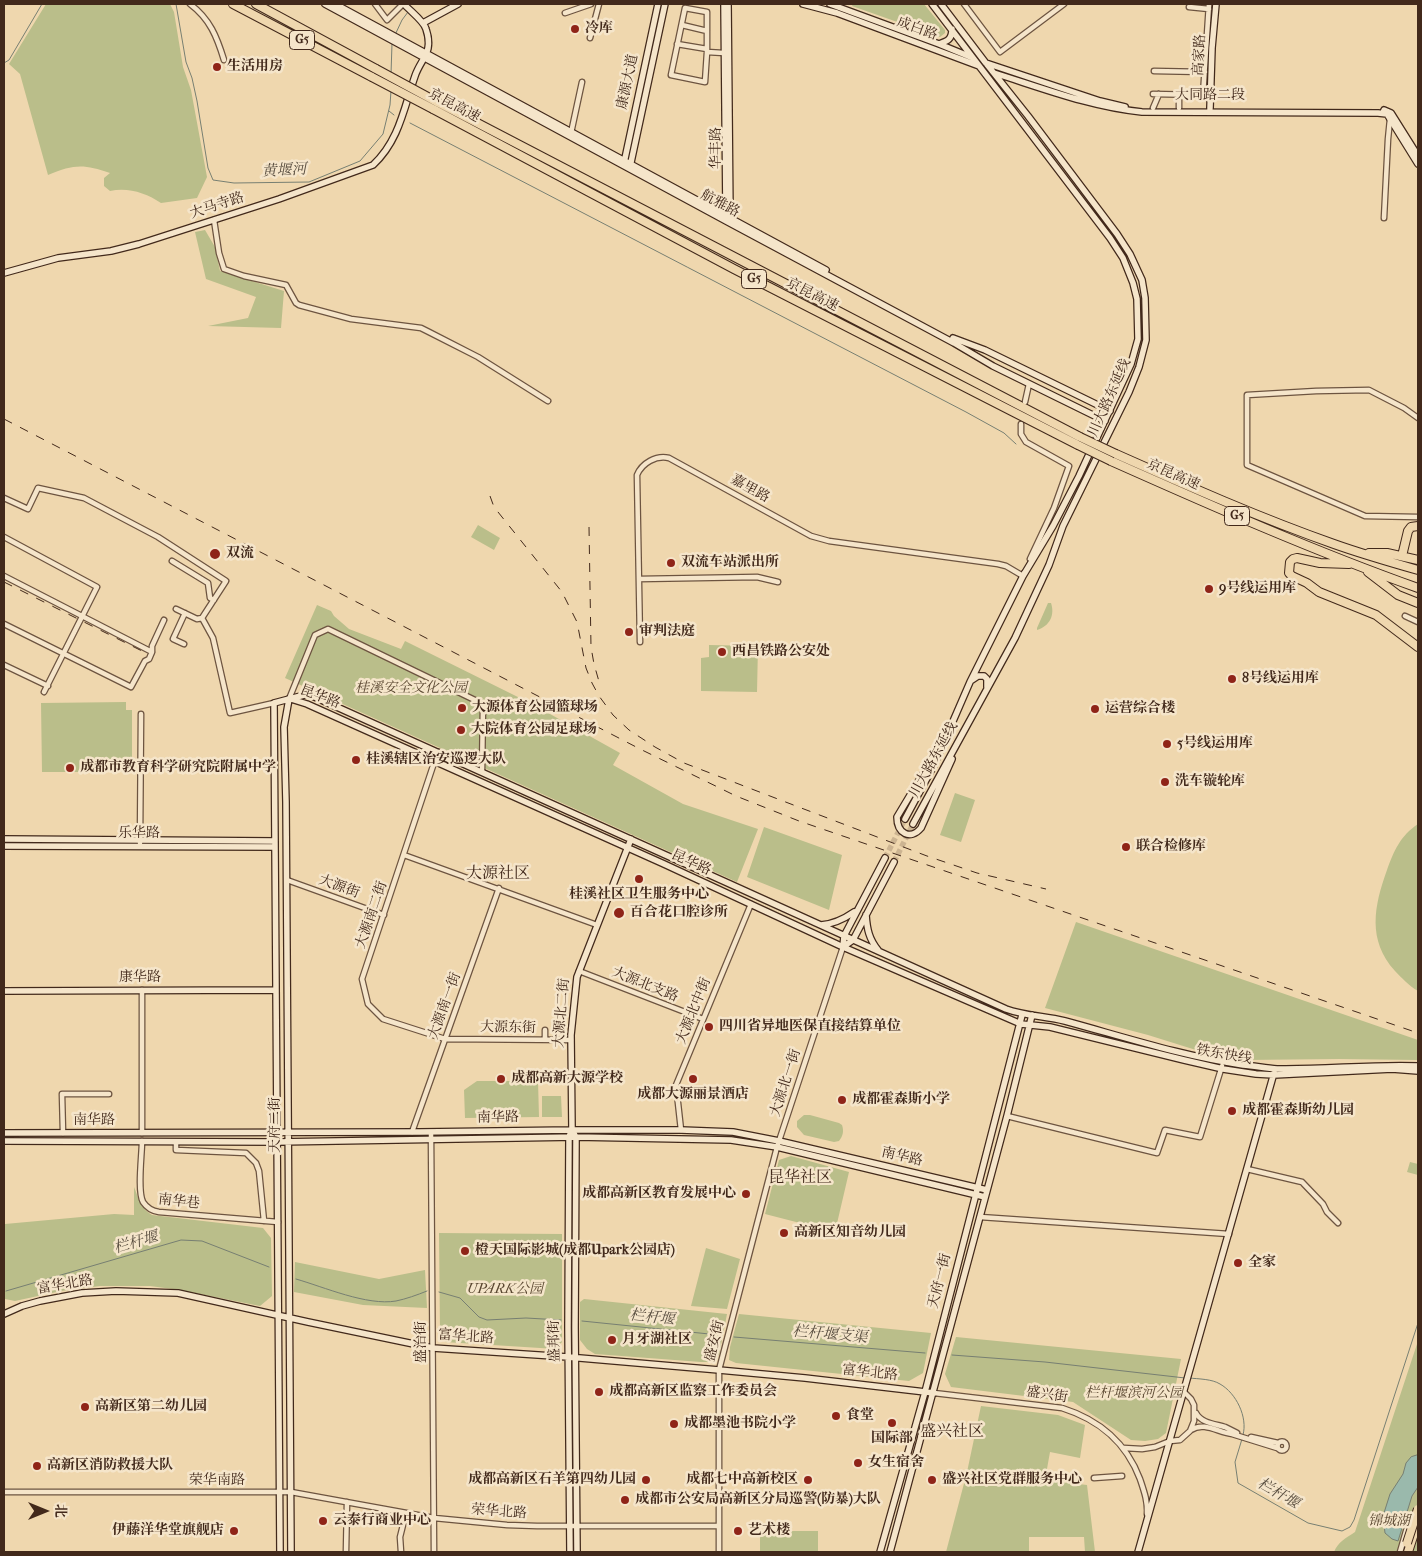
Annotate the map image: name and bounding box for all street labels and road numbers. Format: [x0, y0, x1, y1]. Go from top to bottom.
street label: 成白路 [894, 14, 940, 44]
road number: G5 [290, 30, 314, 50]
street label: 高家路 [1191, 34, 1209, 76]
street label: 康源大道 [614, 53, 642, 111]
street label: 京昆高速 [425, 85, 483, 127]
street label: 大同路二段 [1175, 88, 1245, 104]
street label: 华丰路 [709, 127, 725, 169]
street label: 航雅路 [698, 187, 742, 221]
street label: 大马寺路 [188, 189, 246, 223]
road number: G5 [742, 270, 766, 288]
street label: 京昆高速 [783, 275, 841, 315]
street label: 川大路东延线 [1085, 356, 1135, 440]
street label: 京昆高速 [1144, 456, 1202, 494]
street label: 嘉里路 [728, 471, 772, 507]
road number: G5 [1224, 506, 1250, 526]
street label: 昆华路 [297, 682, 343, 712]
street label: 川大路东延线 [906, 719, 962, 801]
street label: 乐华路 [118, 826, 160, 842]
street label: 昆华路 [668, 847, 714, 879]
street label: 大源街 [316, 872, 362, 902]
street label: 大源南二街 [353, 879, 391, 951]
street label: 大源北支路 [609, 964, 681, 1006]
street label: 康华路 [119, 970, 161, 986]
street label: 大源南一街 [425, 970, 465, 1042]
street label: 大源北中街 [673, 975, 715, 1047]
street label: 大源北二街 [551, 977, 573, 1049]
street label: 大源东街 [480, 1019, 536, 1037]
street label: 铁东快线 [1195, 1042, 1253, 1068]
street label: 大源北一街 [767, 1047, 805, 1119]
street label: 天府二街 [268, 1097, 284, 1153]
street label: 南华路 [477, 1109, 519, 1127]
street label: 南华路 [73, 1113, 115, 1129]
street label: 南华路 [880, 1144, 924, 1170]
street label: 南华巷 [157, 1191, 201, 1213]
street label: 天府一街 [925, 1252, 955, 1310]
street label: 富华北路 [36, 1272, 94, 1298]
street label: 盛安街 [702, 1319, 728, 1363]
street label: 盛邦街 [546, 1320, 564, 1362]
street label: 盛治街 [414, 1321, 430, 1363]
street label: 富华北路 [437, 1327, 495, 1347]
street label: 富华北路 [841, 1362, 899, 1384]
street label: 盛兴街 [1025, 1383, 1069, 1407]
street label: 荣华南路 [189, 1473, 245, 1489]
street label: 荣华北路 [470, 1502, 528, 1522]

